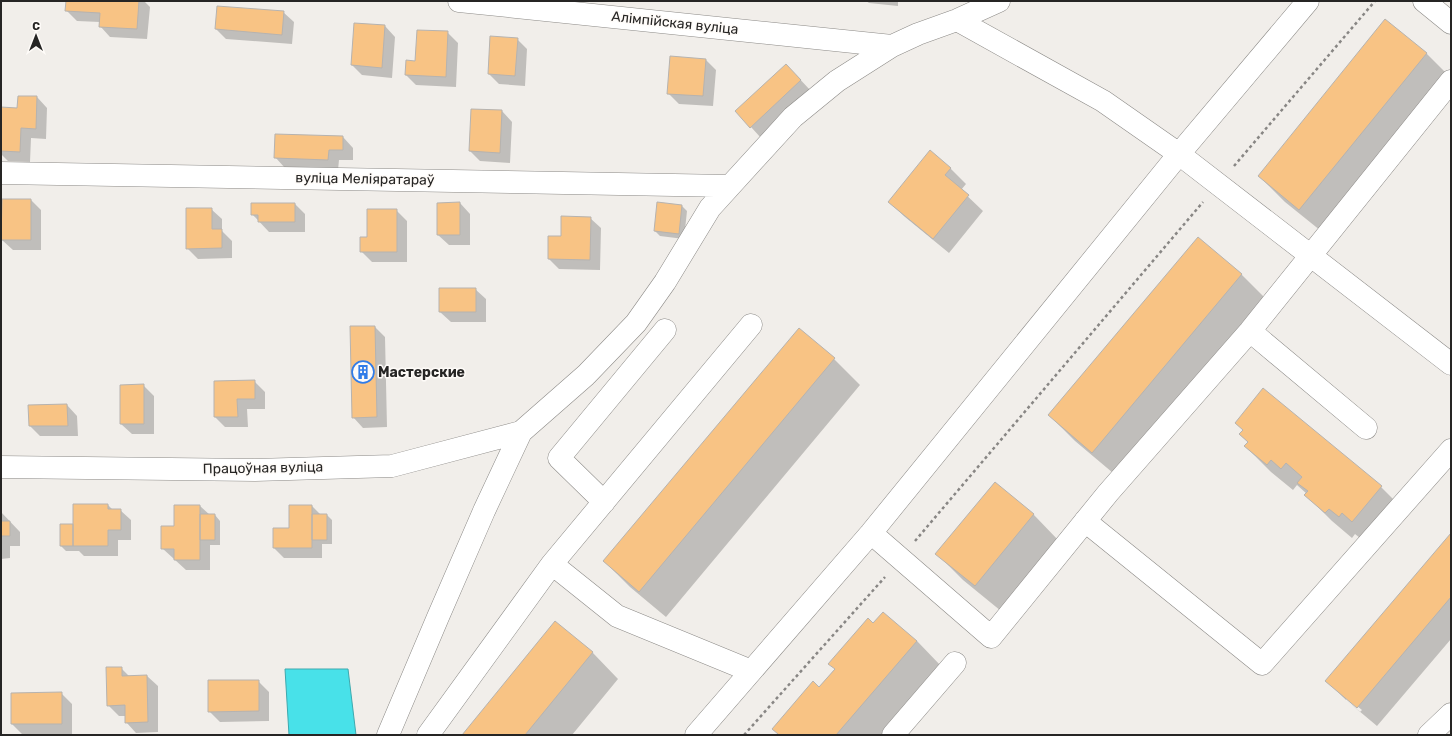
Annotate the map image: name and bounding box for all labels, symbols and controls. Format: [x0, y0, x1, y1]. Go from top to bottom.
street label: Алімпійская вуліца [611, 8, 739, 38]
north arrow [16, 16, 56, 56]
text: С [32, 20, 40, 33]
street label: вуліца Меліяратараў [295, 169, 435, 189]
building icon: Мастерские [350, 359, 376, 385]
place label: Мастерские [378, 364, 465, 381]
street label: Працоўная вуліца [203, 458, 323, 478]

